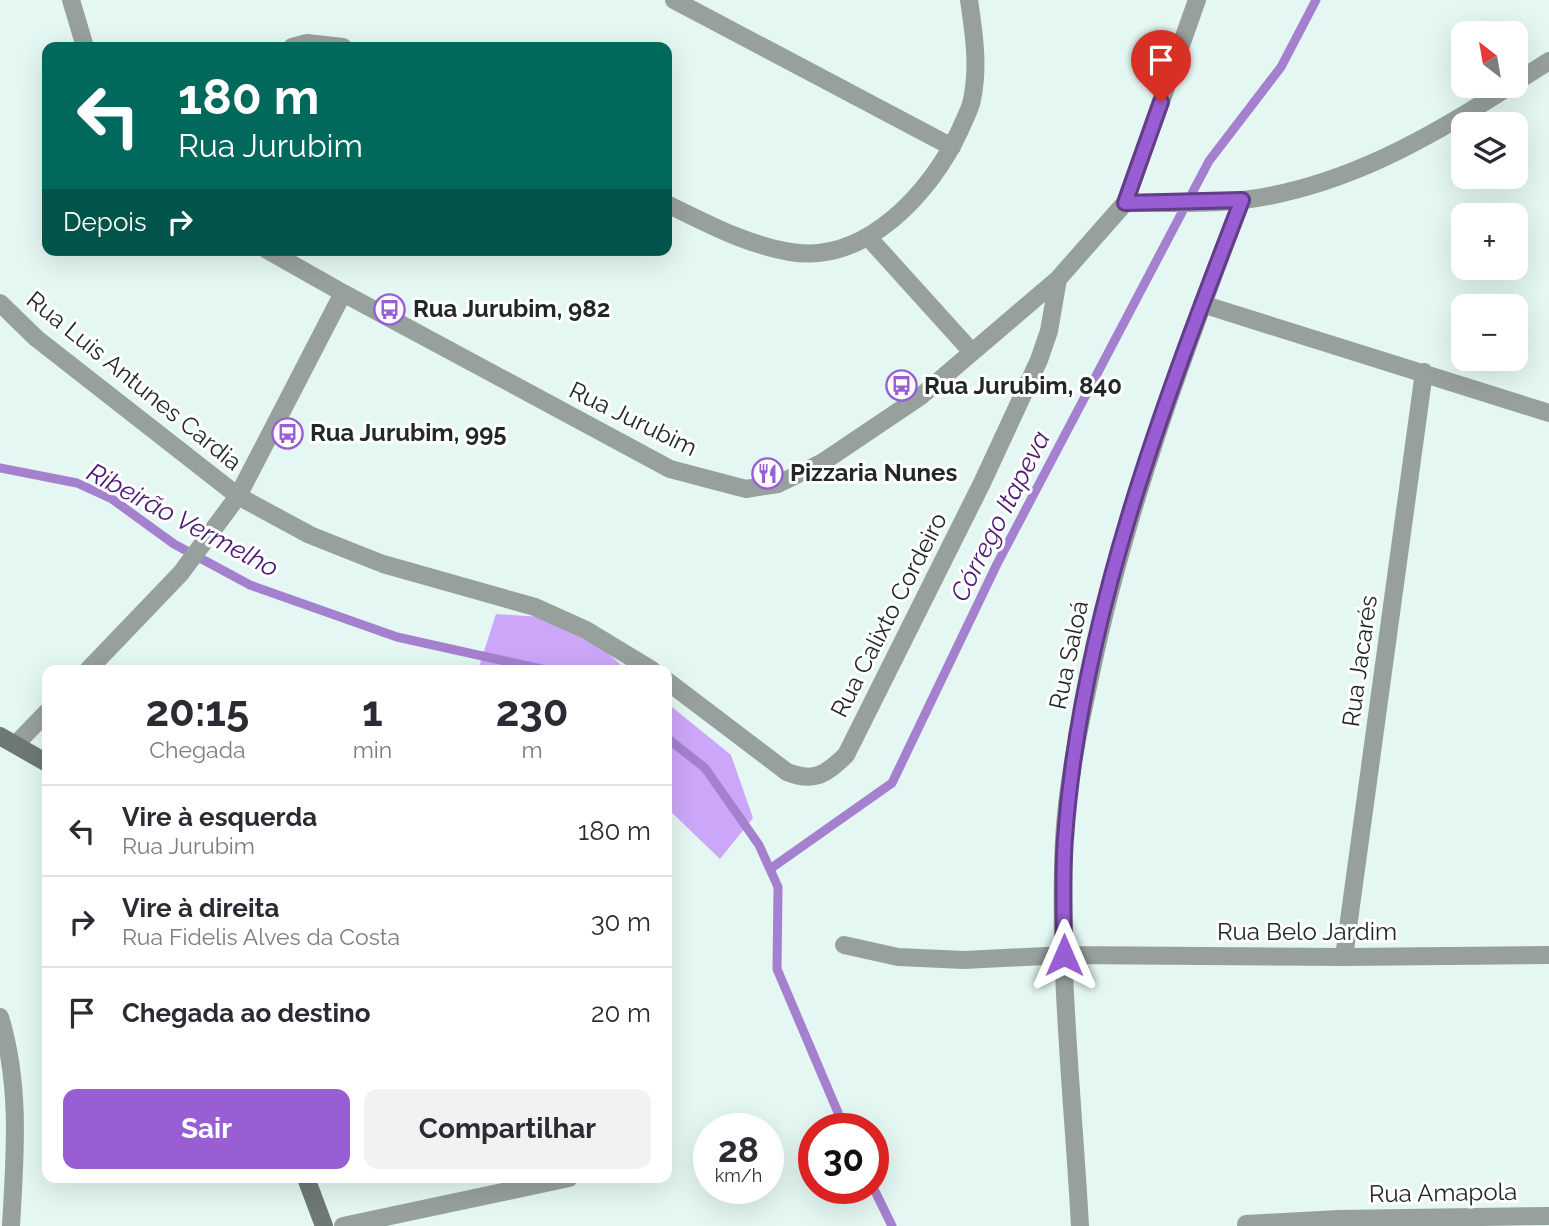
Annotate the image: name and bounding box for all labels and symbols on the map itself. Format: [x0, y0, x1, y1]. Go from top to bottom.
north arrow [1451, 21, 1528, 98]
pin [1131, 30, 1191, 102]
street label: Rua Luis Antunes Cardia [21, 285, 248, 476]
bus stop icon: Rua Jurubim, 982 [373, 292, 407, 326]
place label: Rua Jurubim, 982 [413, 294, 610, 323]
bus stop icon: Rua Jurubim, 840 [884, 369, 918, 403]
place label: Rua Jurubim, 840 [924, 371, 1122, 400]
street label: Rua Jurubim [565, 375, 702, 462]
bus stop icon: Rua Jurubim, 995 [270, 416, 304, 450]
place label: Rua Jurubim, 995 [310, 418, 507, 447]
water label: Córrego Itapeva [944, 426, 1056, 606]
restaurant icon: Pizzaria Nunes [750, 456, 784, 490]
water label: Ribeirão Vermelho [82, 457, 284, 583]
place label: Pizzaria Nunes [790, 458, 957, 487]
street label: Rua Calixto Cordeiro [824, 508, 953, 722]
street label: Rua Jacarés [1336, 593, 1383, 729]
street label: Rua Saloá [1043, 598, 1094, 712]
street label: Rua Belo Jardim [1217, 917, 1397, 946]
position arrow [1027, 918, 1101, 992]
speed limit sign: 30 [798, 1113, 889, 1204]
street label: Rua Amapola [1369, 1177, 1517, 1208]

